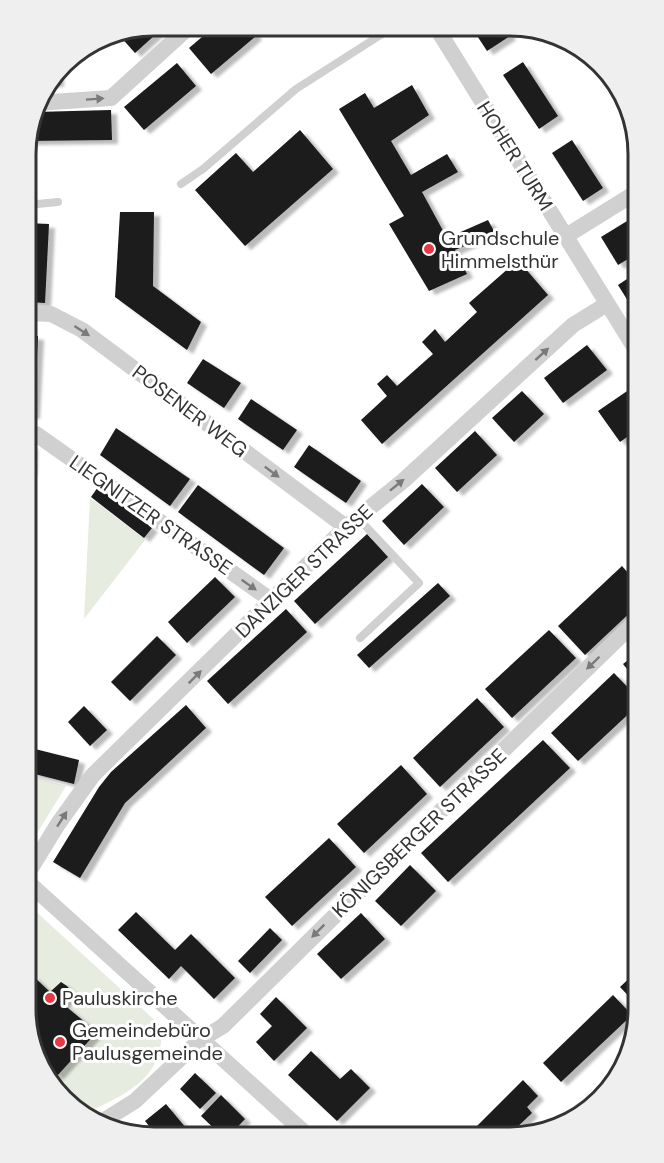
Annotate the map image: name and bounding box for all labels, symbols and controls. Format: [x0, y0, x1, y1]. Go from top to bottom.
one-way arrow [86, 94, 105, 104]
street label: HOHER TURM [471, 96, 559, 216]
place label: Grundschule Himmelsthür [441, 225, 559, 274]
marker: Grundschule Himmelsthür [422, 242, 436, 256]
one-way arrow [73, 326, 90, 337]
one-way arrow [534, 347, 549, 361]
street label: POSENER WEG [127, 359, 253, 463]
street label: LIEGNITZER STRASSE [65, 449, 237, 581]
one-way arrow [264, 466, 280, 478]
one-way arrow [389, 479, 405, 492]
street label: DANZIGER STRASSE [230, 499, 378, 643]
one-way arrow [241, 579, 257, 591]
one-way arrow [586, 656, 601, 670]
one-way arrow [187, 670, 201, 684]
street label: KÖNIGSBERGER STRASSE [326, 743, 512, 923]
one-way arrow [56, 811, 68, 827]
one-way arrow [312, 924, 326, 938]
place label: Pauluskirche [62, 985, 178, 1011]
marker: Pauluskirche [43, 991, 57, 1005]
place label: Gemeindebüro Paulusgemeinde [72, 1017, 223, 1066]
marker: Gemeindebüro Paulusgemeinde [53, 1035, 67, 1049]

